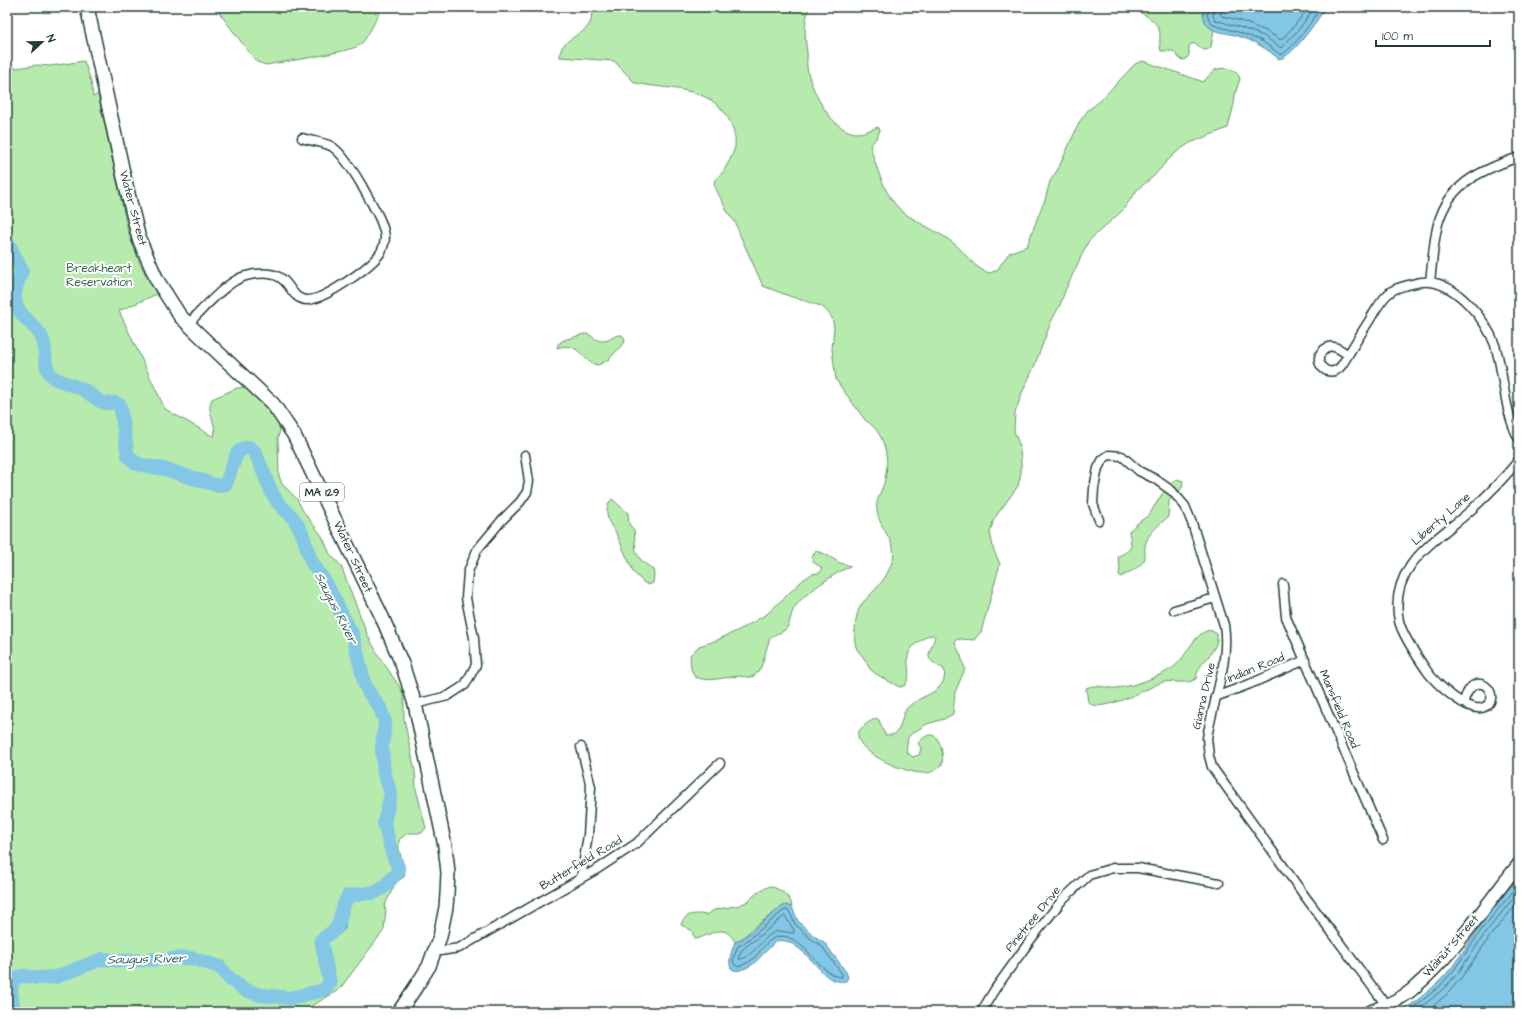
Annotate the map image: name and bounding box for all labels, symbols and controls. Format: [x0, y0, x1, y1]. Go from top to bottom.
north arrow [22, 22, 62, 62]
scale bar [1376, 22, 1490, 48]
text: 100 m [1382, 28, 1413, 45]
text: N [43, 32, 59, 45]
street label: Water Street [115, 169, 151, 248]
park label: Breakheart Reservation [66, 260, 132, 291]
road number: MA 129 [300, 483, 344, 501]
street label: Liberty Lane [1408, 488, 1475, 550]
street label: Water Street [329, 518, 377, 596]
water label: Saugus River [309, 569, 363, 649]
street label: Indian Road [1225, 649, 1287, 687]
street label: Gianna Drive [1188, 660, 1220, 731]
street label: Mansfield Road [1315, 667, 1363, 751]
street label: Butterfield Road [537, 832, 625, 894]
street label: Pinetree Drive [1001, 882, 1065, 955]
street label: Walnut Street [1419, 911, 1483, 981]
water label: Saugus River [106, 949, 187, 970]

